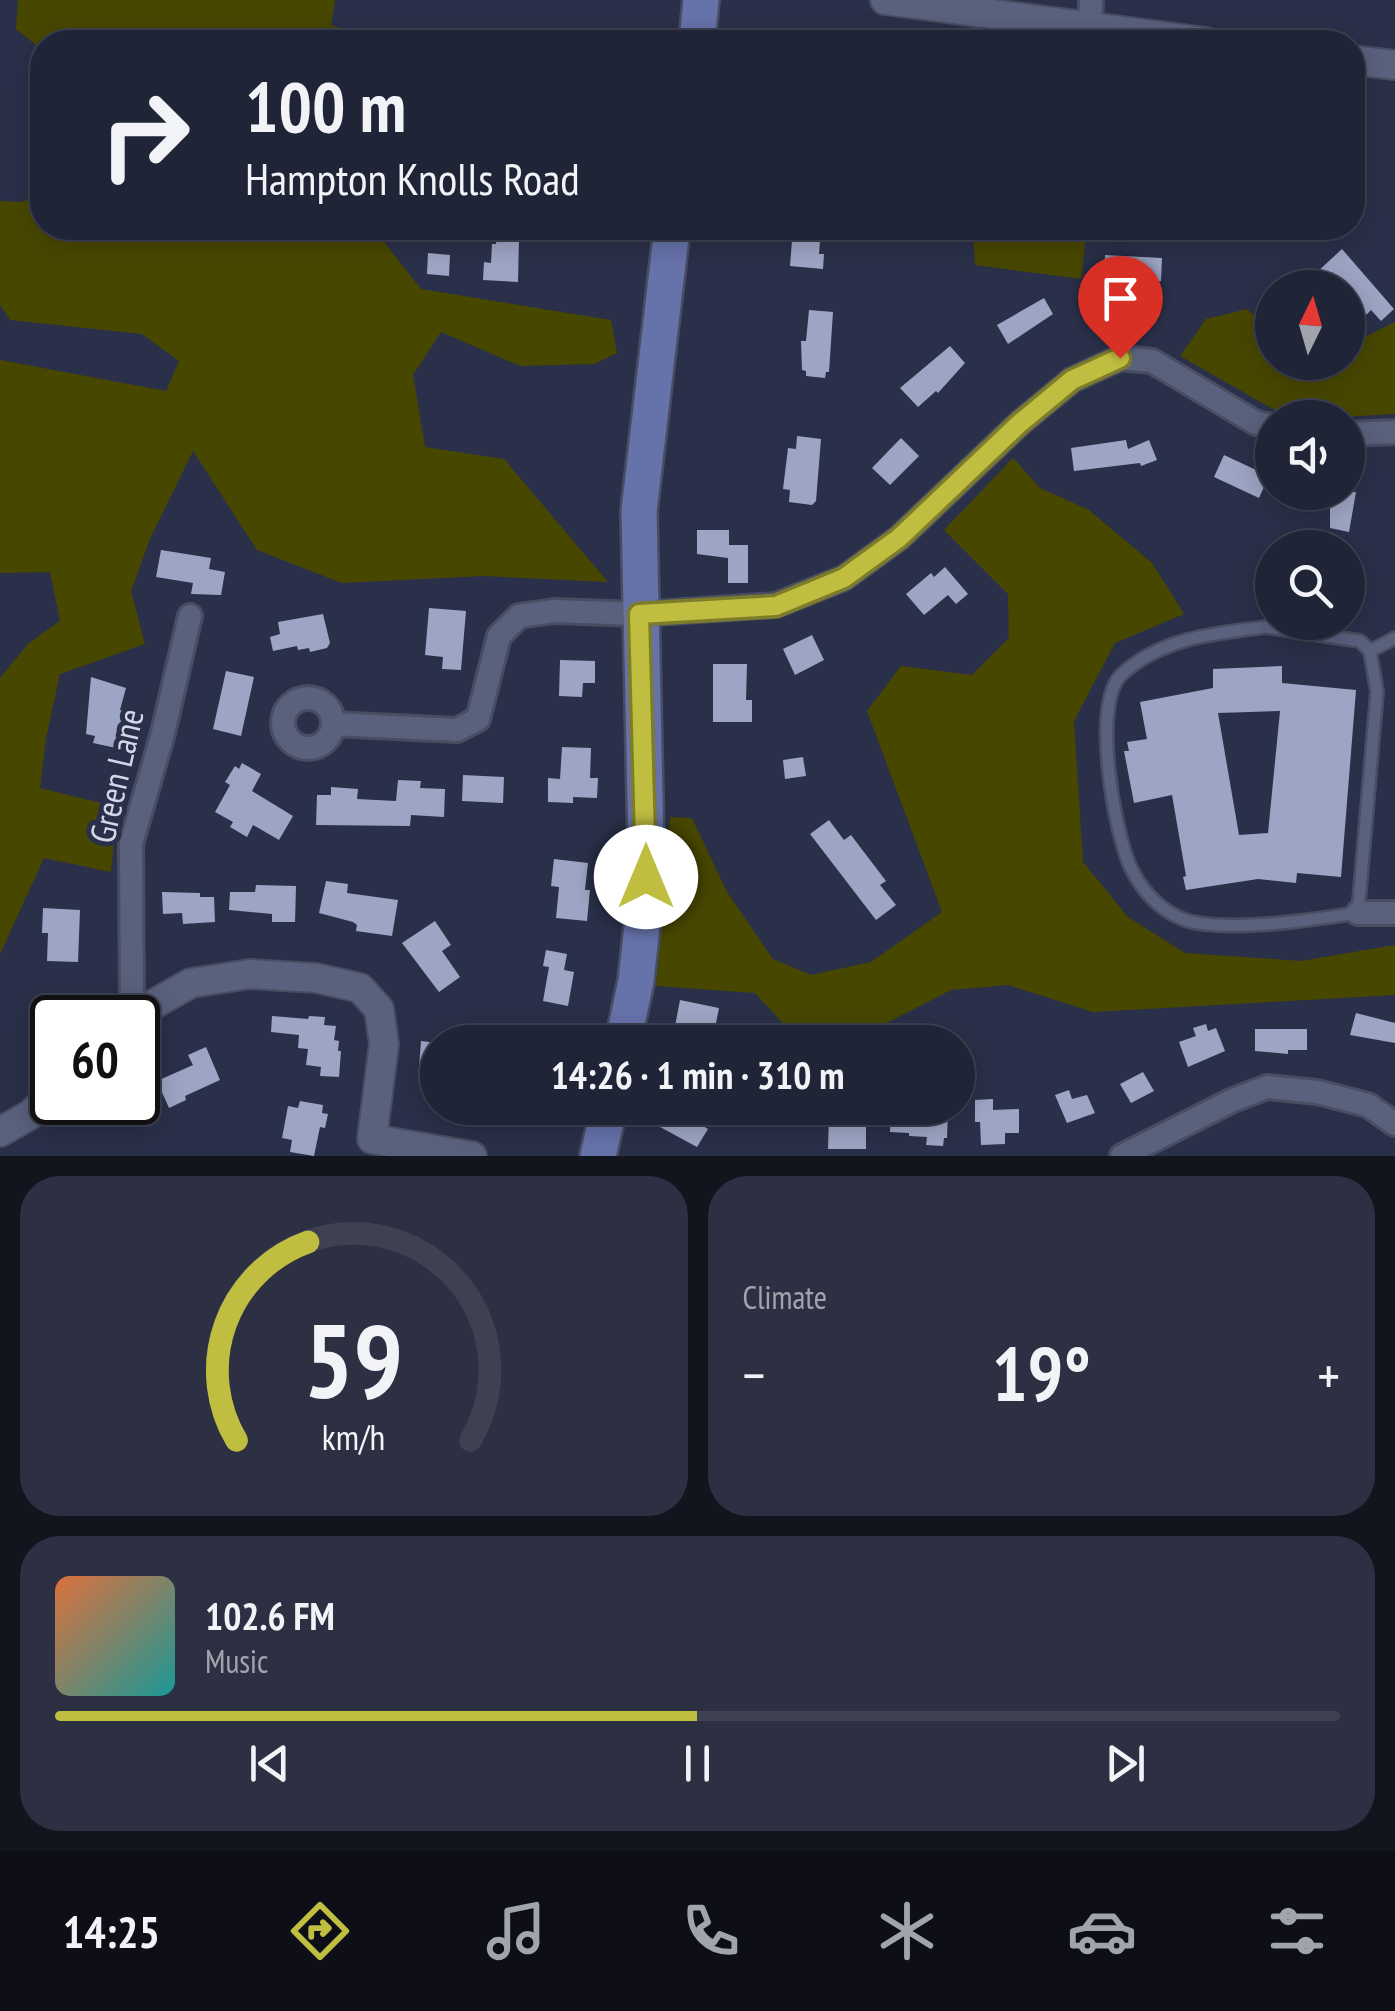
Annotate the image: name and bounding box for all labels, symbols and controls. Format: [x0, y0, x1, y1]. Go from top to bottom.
text: 100 m [245, 61, 406, 151]
icon: right [80, 70, 210, 200]
text: Hampton Knolls Road [245, 149, 580, 207]
pin [1078, 256, 1163, 359]
north arrow [1255, 270, 1365, 380]
map controls [1255, 270, 1365, 640]
icon: arrive [1093, 271, 1148, 326]
button: sound [1255, 400, 1365, 510]
button: search [1255, 530, 1365, 640]
street label: Green Lane [78, 704, 154, 847]
position arrow [594, 825, 698, 929]
speed limit sign: 60 [30, 995, 160, 1125]
text: 14:26 · 1 min · 310 m [551, 1050, 844, 1099]
text: Climate [743, 1276, 827, 1318]
text: 59 [304, 1292, 403, 1427]
text: 19° [992, 1325, 1091, 1422]
text: − [743, 1339, 765, 1410]
text: + [1317, 1339, 1340, 1410]
text: km/h [322, 1414, 385, 1460]
text: 102.6 FM [205, 1591, 335, 1640]
text: Music [205, 1640, 268, 1682]
icon: previous [242, 1736, 297, 1791]
icon: pause [670, 1736, 725, 1791]
icon: next [1098, 1736, 1153, 1791]
icon: directions [285, 1896, 355, 1966]
icon: music [481, 1896, 551, 1966]
icon: phone [676, 1896, 746, 1966]
icon: climate [872, 1896, 942, 1966]
icon: car [1067, 1896, 1137, 1966]
icon: filters [1262, 1896, 1332, 1966]
text: 14:25 [63, 1902, 160, 1960]

